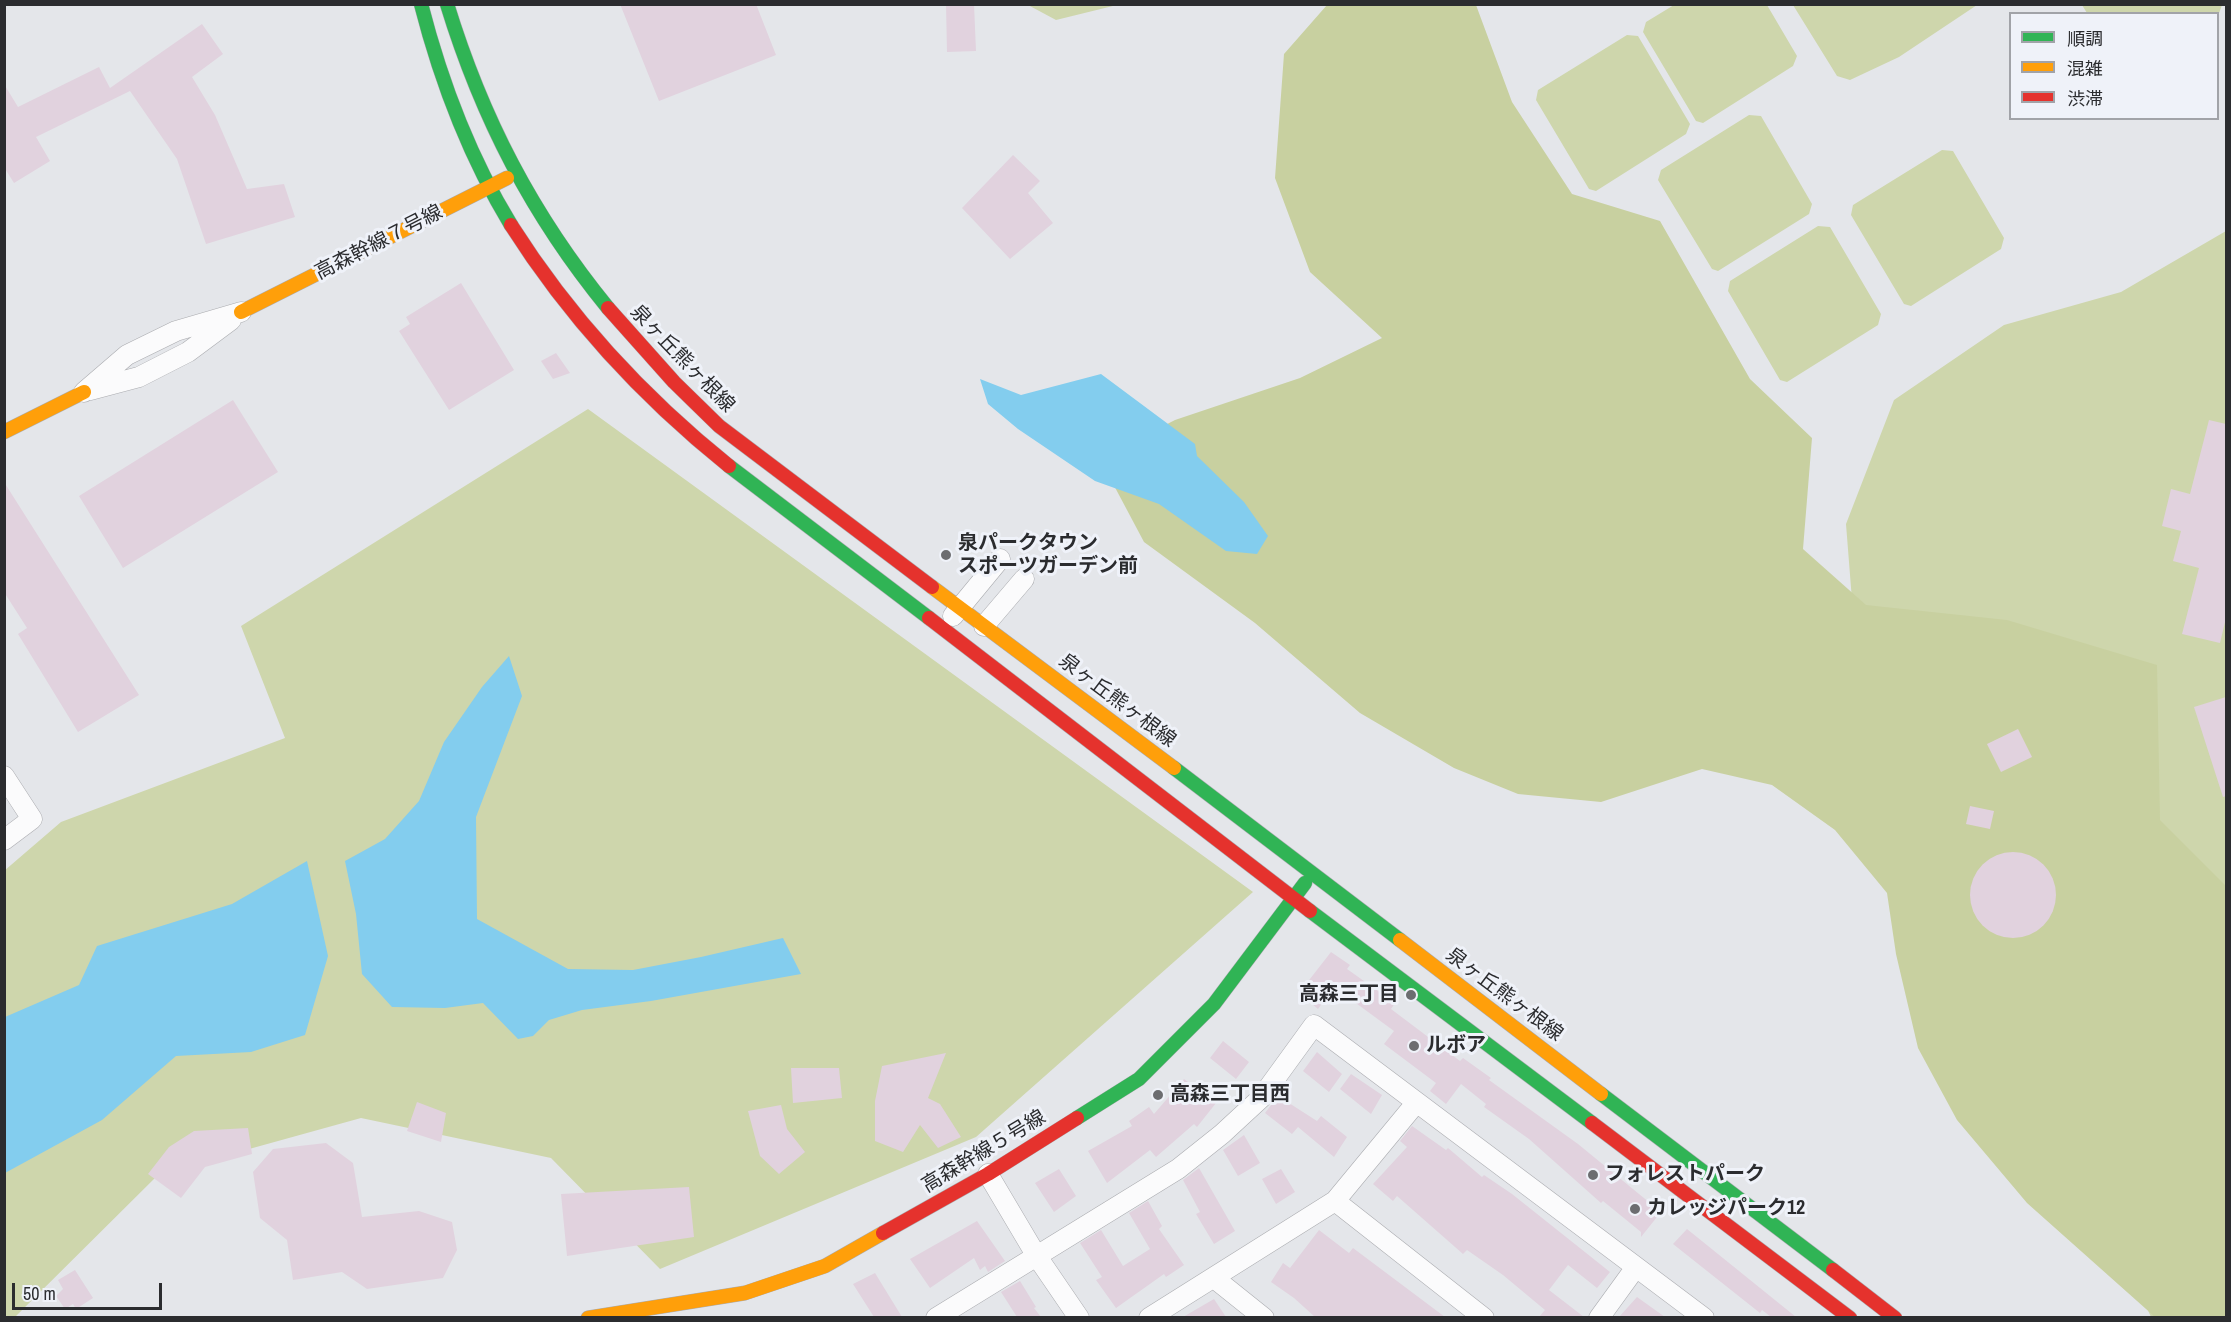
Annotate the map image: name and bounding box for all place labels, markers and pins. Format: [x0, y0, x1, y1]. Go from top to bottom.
place label: 泉パークタウン スポーツガーデン前 [958, 532, 1138, 579]
marker: 泉パークタウン スポーツガーデン前 [939, 548, 953, 562]
place label: 高森三丁目 [1299, 983, 1399, 1007]
marker: 高森三丁目 [1404, 988, 1418, 1002]
place label: ルボア [1426, 1034, 1486, 1058]
marker: ルボア [1407, 1039, 1421, 1053]
place label: 高森三丁目西 [1170, 1083, 1290, 1107]
marker: 高森三丁目西 [1151, 1088, 1165, 1102]
place label: フォレストパーク [1605, 1163, 1765, 1187]
marker: フォレストパーク [1586, 1168, 1600, 1182]
place label: カレッジパーク12 [1647, 1197, 1805, 1221]
marker: カレッジパーク12 [1628, 1202, 1642, 1216]

